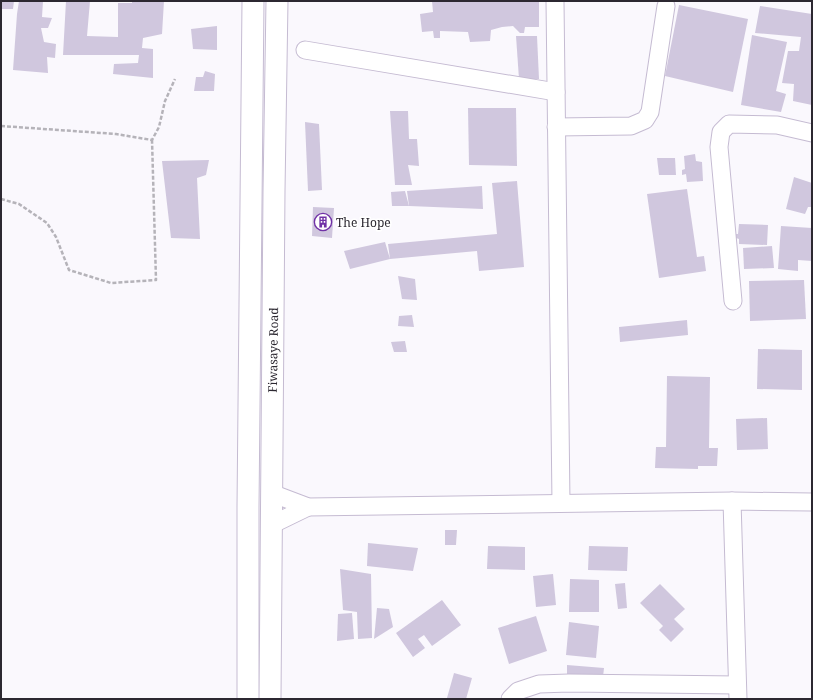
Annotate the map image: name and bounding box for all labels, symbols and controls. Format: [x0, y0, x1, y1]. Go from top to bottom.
building icon: The Hope [313, 212, 333, 232]
place label: The Hope [336, 214, 391, 231]
street label: Fiwasaye Road [264, 307, 282, 393]

